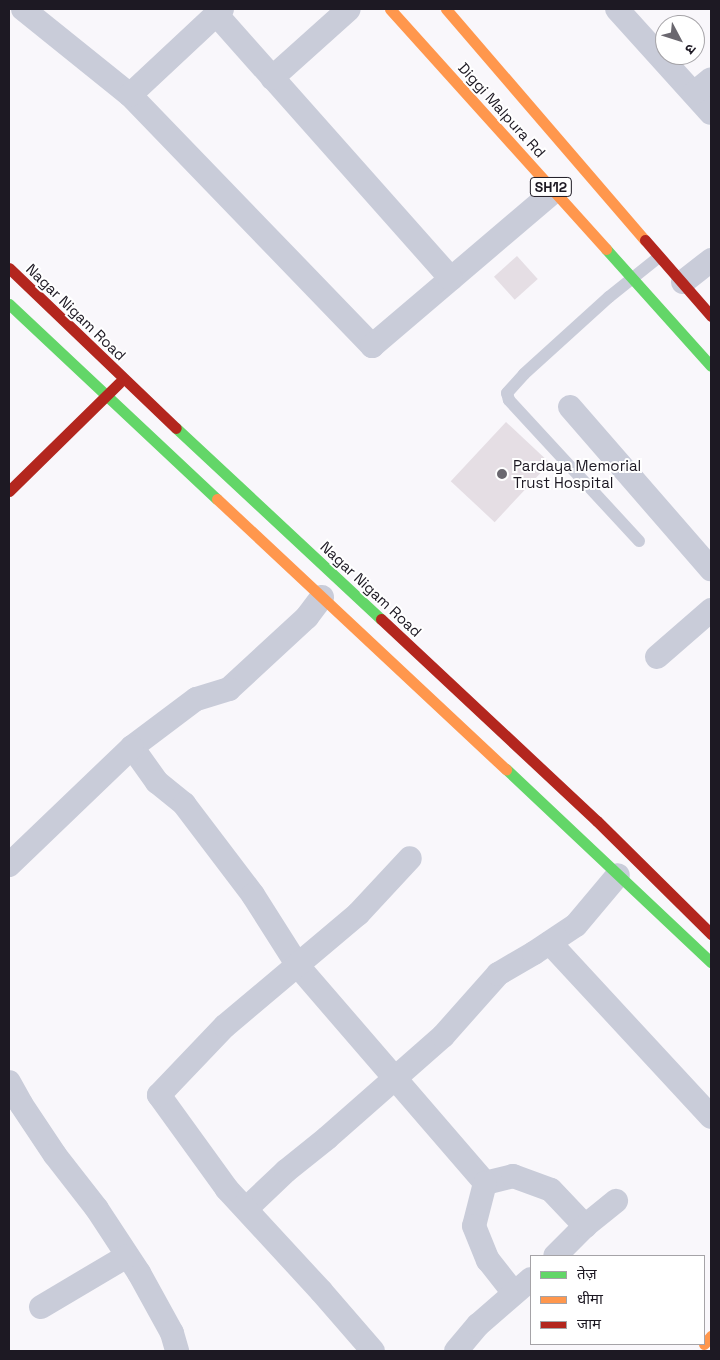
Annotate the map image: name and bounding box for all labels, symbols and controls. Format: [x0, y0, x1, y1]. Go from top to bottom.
north arrow [655, 15, 705, 65]
text: उ [681, 40, 700, 58]
street label: Diggi Malpura Rd [455, 59, 549, 161]
road number: SH12 [530, 176, 572, 198]
street label: Nagar Nigam Road [22, 260, 130, 364]
place label: Pardaya Memorial Trust Hospital [513, 456, 641, 491]
marker: Pardaya Memorial Trust Hospital [495, 467, 509, 481]
street label: Nagar Nigam Road [317, 538, 425, 640]
legend [530, 1255, 705, 1345]
text: तेज़ [577, 1264, 597, 1283]
text: धीमा [577, 1289, 603, 1308]
text: जाम [577, 1314, 601, 1333]

